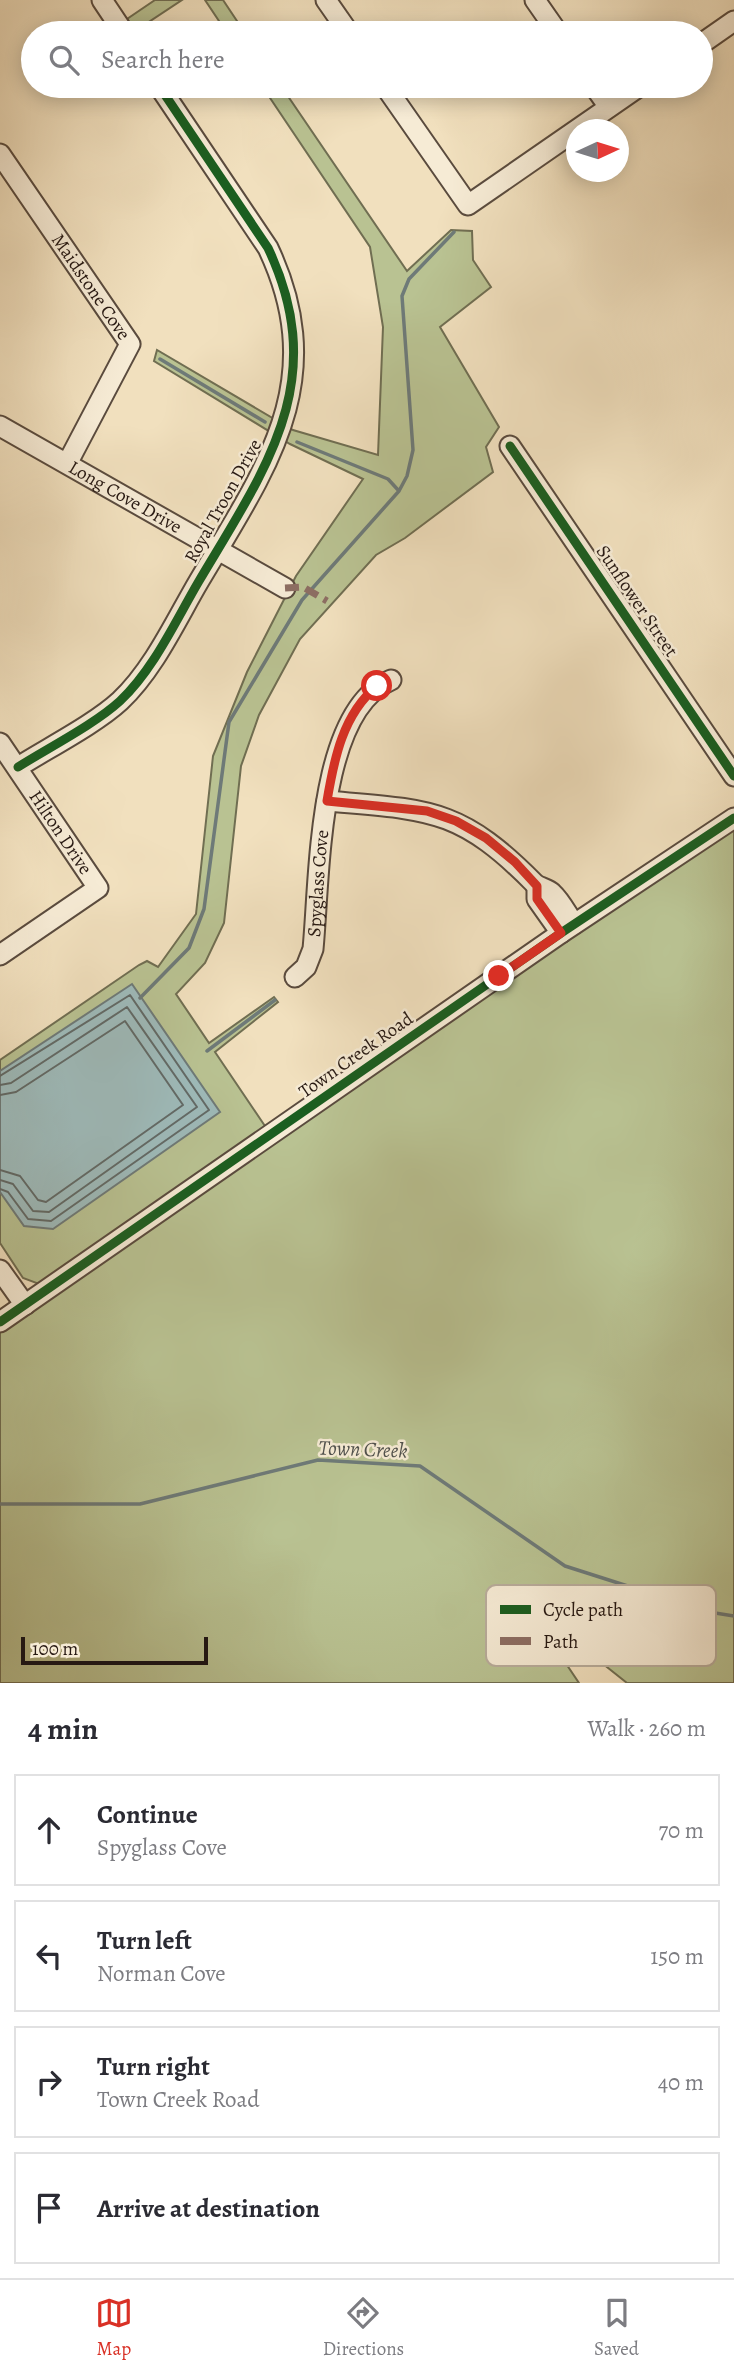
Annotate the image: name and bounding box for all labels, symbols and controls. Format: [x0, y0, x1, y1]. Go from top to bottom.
search box [21, 21, 713, 98]
icon: search [45, 41, 83, 79]
text: Search here [101, 42, 225, 77]
north arrow [566, 119, 629, 182]
street label: Maidstone Cove [45, 228, 137, 345]
street label: Royal Troon Drive [178, 434, 268, 568]
street label: Long Cove Drive [64, 455, 187, 540]
street label: Sunflower Street [590, 540, 684, 662]
route start [361, 670, 392, 701]
street label: Hilton Drive [23, 785, 98, 880]
street label: Spyglass Cove [301, 828, 335, 938]
route end [483, 960, 514, 991]
street label: Town Creek Road [294, 1005, 419, 1104]
water label: Town Creek [318, 1433, 408, 1465]
legend [486, 1585, 716, 1666]
text: Cycle path [543, 1597, 623, 1623]
text: Path [543, 1629, 578, 1655]
scale bar [21, 1634, 208, 1666]
text: 100 m [32, 1636, 78, 1662]
text: 4 min [28, 1709, 98, 1749]
text: Walk · 260 m [587, 1713, 706, 1744]
text: Continue [97, 1797, 198, 1832]
icon: ahead [30, 1811, 68, 1849]
text: 70 m [658, 1815, 704, 1846]
text: Spyglass Cove [97, 1832, 227, 1863]
text: Turn left [97, 1923, 192, 1958]
icon: left [30, 1937, 68, 1975]
text: 150 m [650, 1941, 704, 1972]
text: Norman Cove [97, 1958, 226, 1989]
text: Turn right [97, 2049, 210, 2084]
icon: right [30, 2063, 68, 2101]
text: 40 m [658, 2067, 704, 2098]
text: Town Creek Road [97, 2084, 260, 2115]
icon: arrive [30, 2189, 68, 2227]
text: Arrive at destination [97, 2191, 320, 2226]
tab: Map [95, 2294, 133, 2362]
tab: Directions [323, 2294, 404, 2362]
tab: Saved [594, 2294, 639, 2362]

